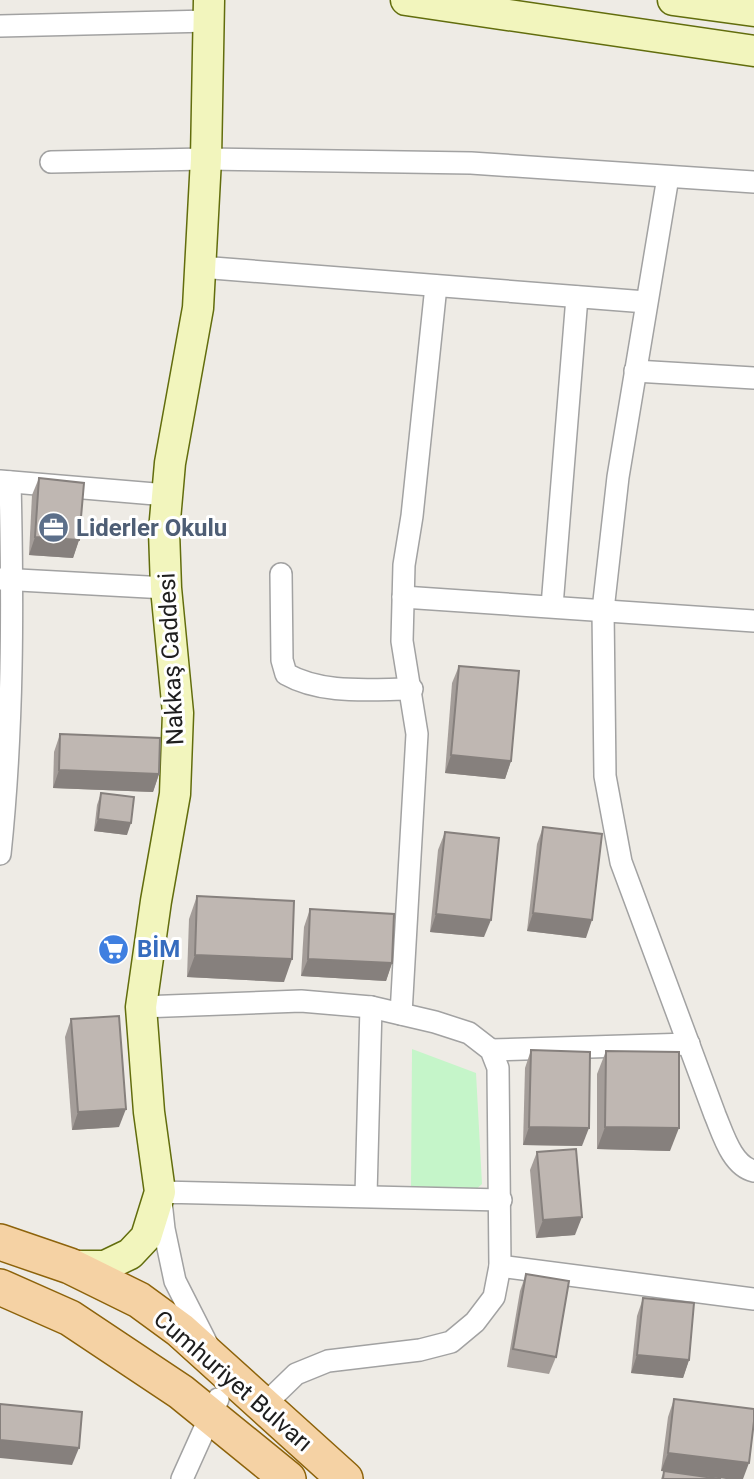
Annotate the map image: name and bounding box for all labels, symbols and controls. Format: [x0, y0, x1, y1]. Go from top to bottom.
office icon: Liderler Okulu [36, 511, 70, 545]
place label: Liderler Okulu [76, 514, 227, 542]
street label: Nakkaş Caddesi [153, 572, 189, 746]
supermarket icon: BİM [97, 932, 131, 966]
place label: BİM [137, 935, 180, 963]
street label: Cumhuriyet Bulvarı [148, 1305, 318, 1457]

